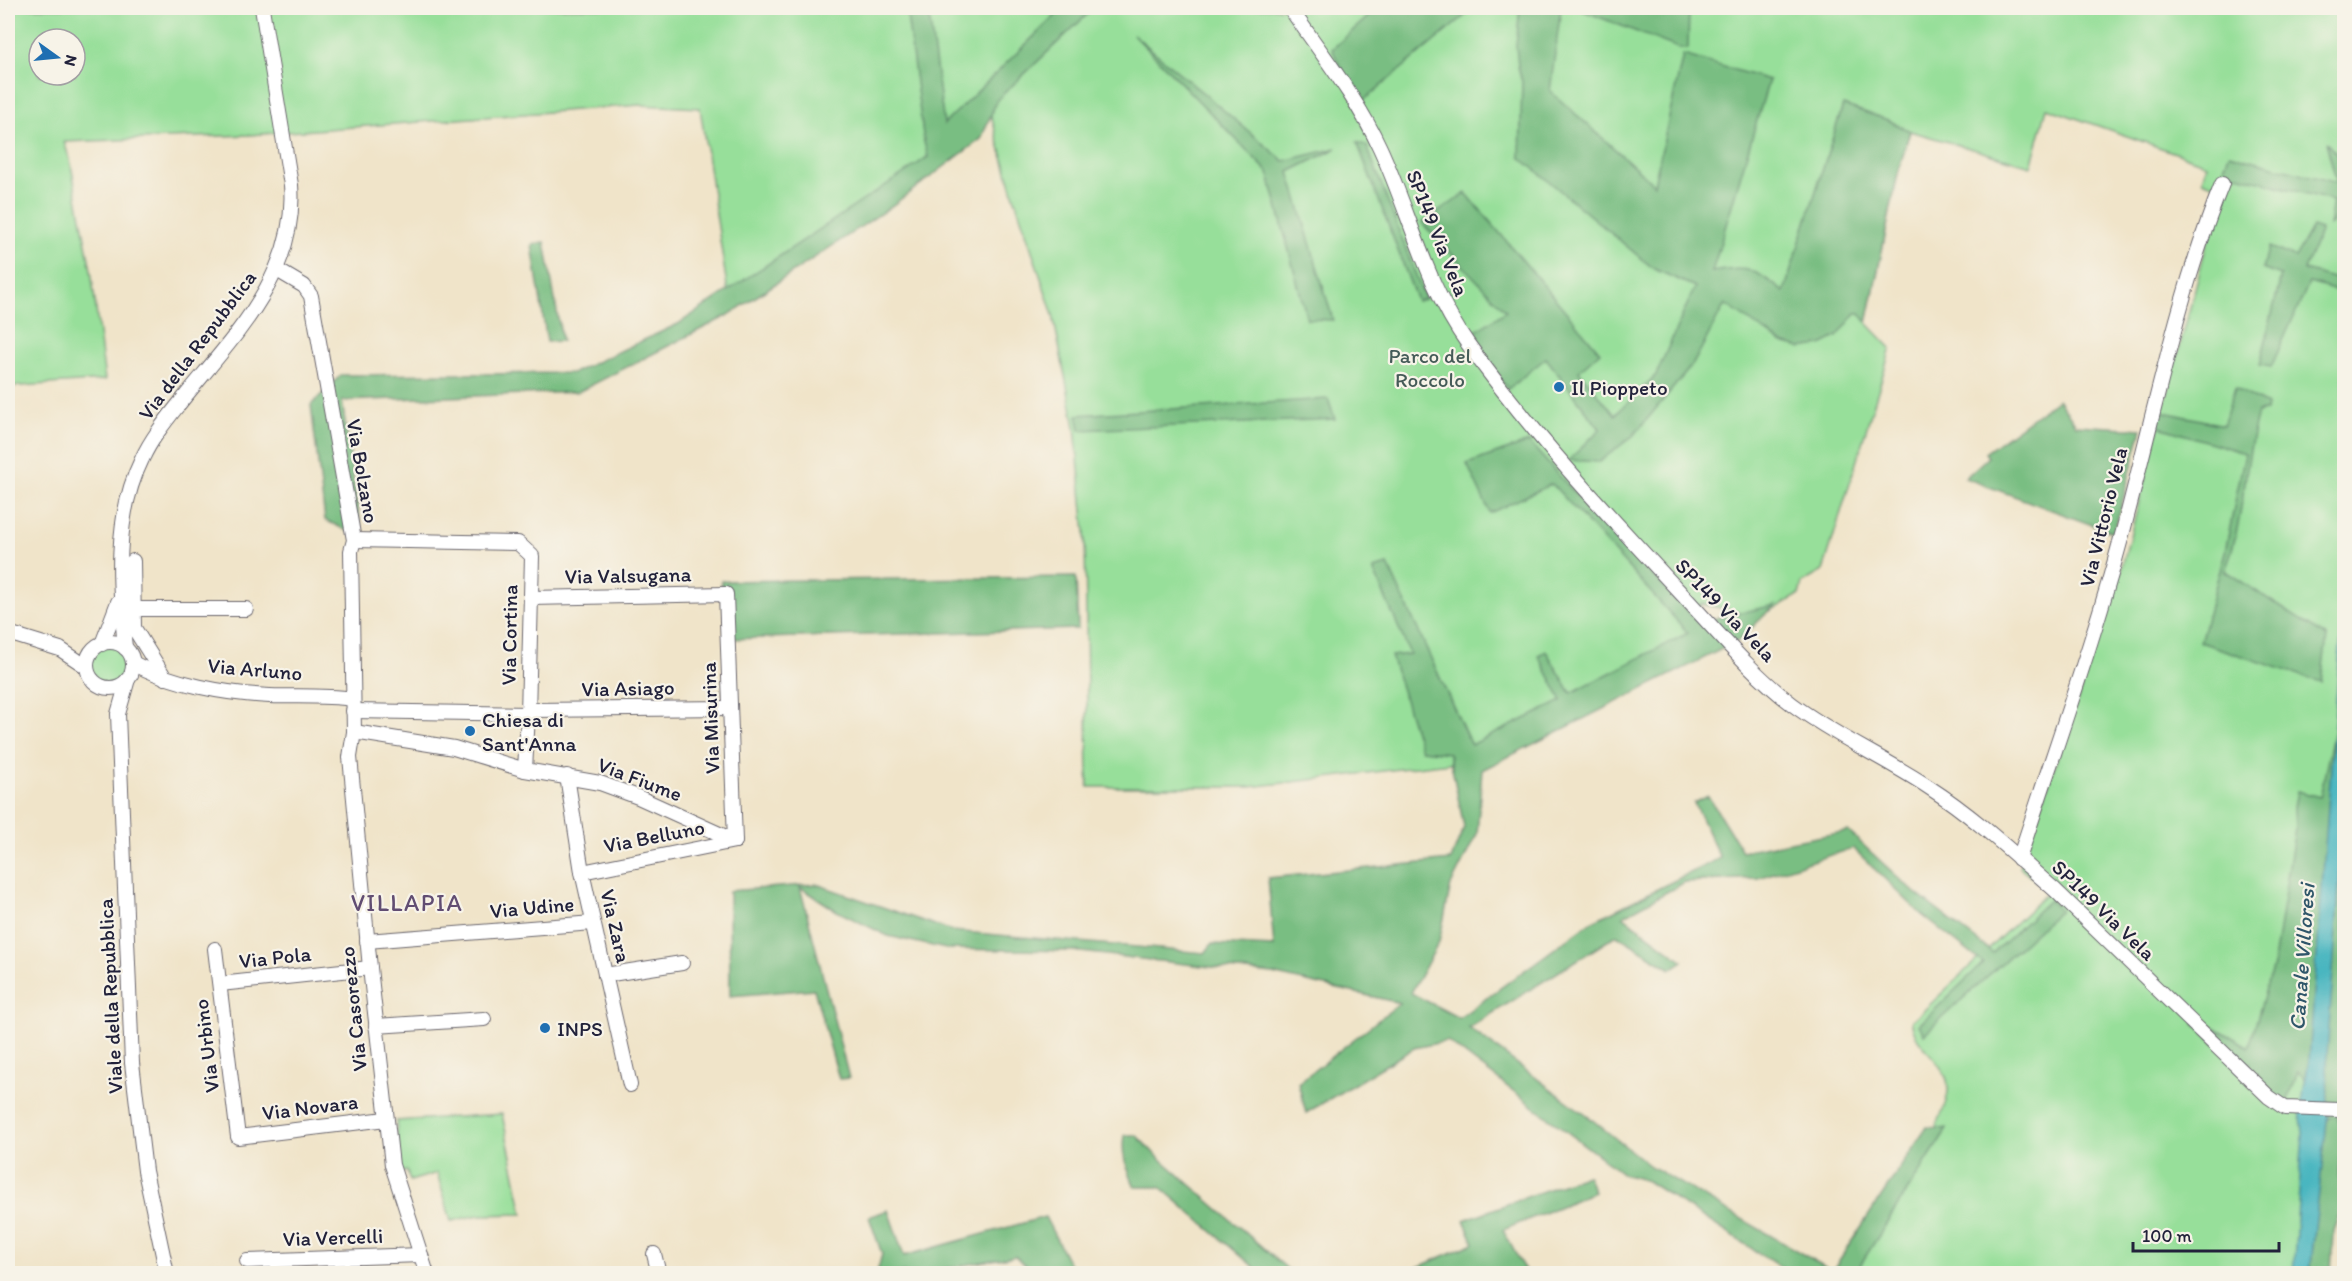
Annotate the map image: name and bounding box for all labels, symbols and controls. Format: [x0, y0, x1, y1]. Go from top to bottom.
north arrow [27, 27, 87, 87]
text: N [60, 53, 82, 68]
street label: SP149 Via Vela [1401, 166, 1475, 300]
street label: Via della Repubblica [133, 265, 261, 425]
park label: Parco del Roccolo [1388, 343, 1472, 392]
place label: Il Pioppeto [1571, 375, 1668, 400]
marker: Il Pioppeto [1552, 380, 1566, 394]
street label: Via Bolzano [342, 417, 384, 525]
street label: Via Vittorio Vela [2074, 445, 2132, 589]
street label: SP149 Via Vela [1670, 553, 1782, 667]
street label: Via Valsugana [564, 561, 692, 589]
street label: Via Cortina [496, 584, 522, 686]
street label: Via Arluno [207, 652, 303, 686]
street label: Via Misurina [696, 661, 724, 774]
street label: Via Asiago [581, 675, 675, 701]
place label: Chiesa di Sant'Anna [482, 707, 577, 756]
marker: Chiesa di Sant'Anna [463, 724, 477, 738]
street label: Via Fiume [594, 752, 686, 806]
street label: Via Belluno [601, 814, 707, 858]
street label: SP149 Via Vela [2047, 854, 2161, 966]
water label: Canale Villoresi [2283, 880, 2321, 1031]
street label: Via Zara [595, 887, 637, 965]
district label: VILLAPIA [351, 888, 463, 917]
street label: Via Udine [489, 891, 575, 923]
street label: Viale della Repubblica [92, 897, 128, 1094]
street label: Via Pola [238, 941, 312, 973]
street label: Via Casorezzo [334, 945, 372, 1073]
street label: Via Urbino [188, 998, 224, 1094]
place label: INPS [557, 1016, 603, 1041]
marker: INPS [538, 1021, 552, 1035]
street label: Via Novara [261, 1089, 359, 1125]
scale bar [2133, 1215, 2278, 1253]
street label: Via Vercelli [282, 1223, 384, 1251]
text: 100 m [2142, 1225, 2192, 1247]

